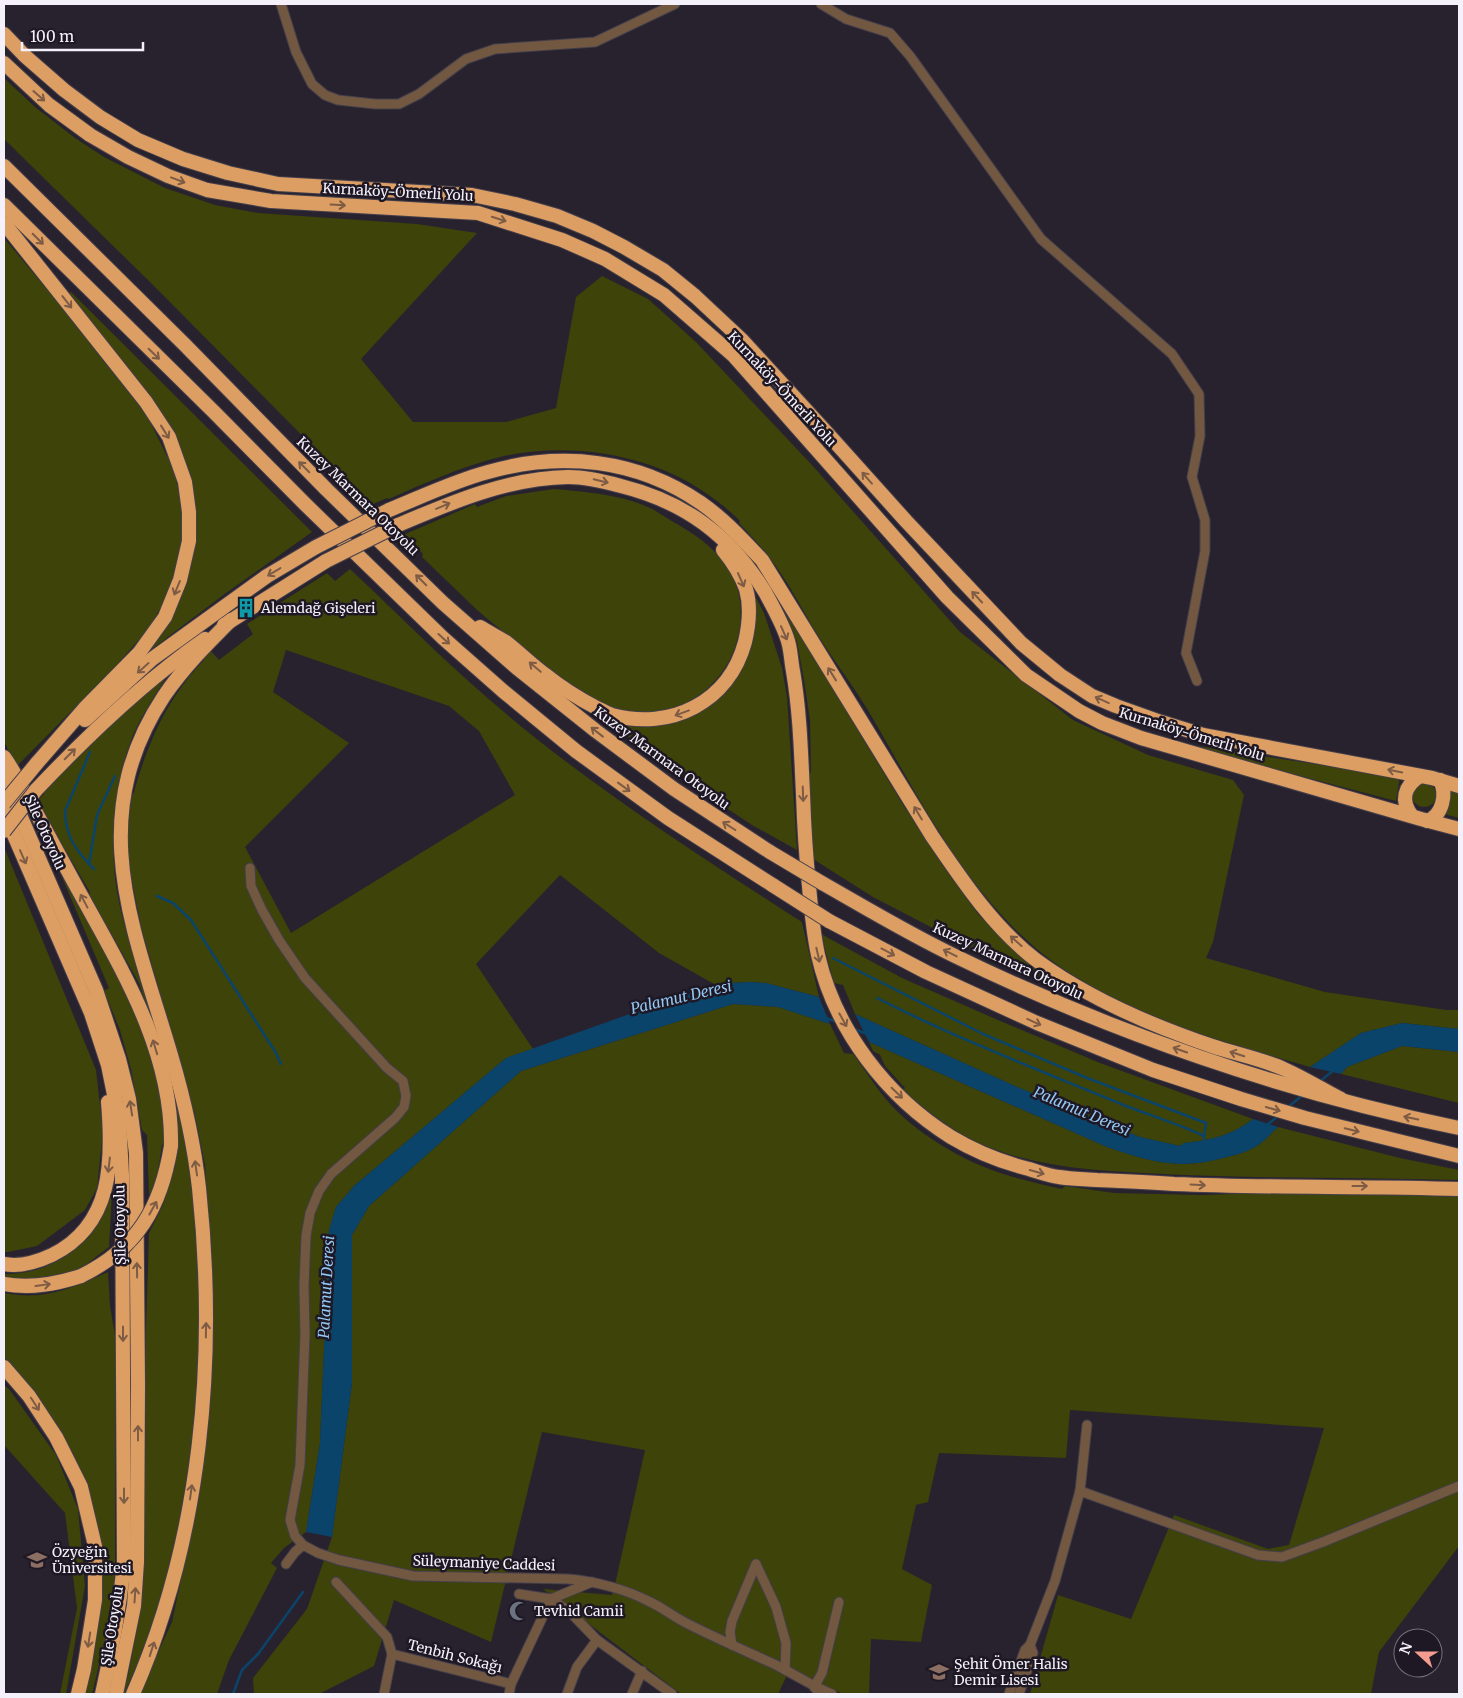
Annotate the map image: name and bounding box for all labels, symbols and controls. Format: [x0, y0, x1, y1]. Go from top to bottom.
scale bar [22, 20, 144, 52]
text: 100 m [30, 27, 74, 46]
one-way arrow [33, 91, 46, 102]
one-way arrow [170, 175, 185, 185]
street label: Kurnaköy-Ömerli Yolu [322, 179, 474, 205]
one-way arrow [329, 200, 345, 209]
one-way arrow [491, 215, 506, 224]
one-way arrow [32, 233, 45, 245]
one-way arrow [62, 295, 72, 309]
street label: Kurnaköy-Ömerli Yolu [724, 328, 840, 451]
one-way arrow [148, 347, 160, 360]
one-way arrow [160, 424, 170, 438]
street label: Kuzey Marmara Otoyolu [293, 433, 423, 559]
one-way arrow [298, 460, 310, 473]
one-way arrow [861, 471, 873, 484]
one-way arrow [593, 477, 609, 486]
one-way arrow [435, 500, 450, 510]
one-way arrow [267, 568, 282, 577]
one-way arrow [737, 572, 747, 587]
one-way arrow [415, 574, 427, 586]
one-way arrow [172, 580, 181, 595]
one-way arrow [971, 591, 983, 603]
building icon: Alemdağ Gişeleri [235, 597, 257, 619]
place label: Alemdağ Gişeleri [260, 599, 376, 617]
one-way arrow [780, 625, 790, 640]
one-way arrow [438, 633, 451, 645]
one-way arrow [529, 661, 542, 672]
one-way arrow [136, 662, 149, 673]
one-way arrow [827, 668, 837, 682]
one-way arrow [1095, 694, 1110, 704]
street label: Kuzey Marmara Otoyolu [591, 703, 734, 813]
street label: Kurnaköy-Ömerli Yolu [1117, 703, 1267, 765]
one-way arrow [675, 709, 690, 718]
one-way arrow [591, 726, 604, 737]
one-way arrow [63, 749, 75, 761]
one-way arrow [1387, 765, 1403, 775]
one-way arrow [617, 781, 630, 792]
one-way arrow [798, 785, 807, 801]
street label: Şile Otoyolu [20, 792, 70, 872]
one-way arrow [912, 806, 922, 820]
one-way arrow [722, 821, 736, 831]
one-way arrow [19, 849, 29, 864]
one-way arrow [79, 894, 88, 909]
street label: Kuzey Marmara Otoyolu [930, 918, 1086, 1004]
one-way arrow [1009, 936, 1022, 947]
one-way arrow [814, 947, 823, 963]
one-way arrow [880, 948, 895, 957]
one-way arrow [943, 948, 958, 957]
water label: Palamut Deresi [629, 976, 733, 1018]
one-way arrow [839, 1012, 848, 1027]
one-way arrow [1026, 1017, 1041, 1027]
one-way arrow [150, 1039, 160, 1055]
one-way arrow [1173, 1045, 1189, 1054]
one-way arrow [1229, 1048, 1245, 1058]
water label: Palamut Deresi [1031, 1082, 1133, 1140]
one-way arrow [891, 1087, 903, 1099]
one-way arrow [125, 1100, 135, 1116]
one-way arrow [1265, 1104, 1281, 1114]
one-way arrow [1404, 1113, 1420, 1122]
one-way arrow [1344, 1126, 1360, 1135]
one-way arrow [104, 1156, 114, 1172]
one-way arrow [191, 1160, 201, 1176]
one-way arrow [1028, 1167, 1044, 1177]
one-way arrow [1190, 1180, 1206, 1189]
one-way arrow [1352, 1181, 1368, 1191]
street label: Şile Otoyolu [110, 1185, 130, 1265]
one-way arrow [148, 1200, 158, 1215]
water label: Palamut Deresi [314, 1235, 338, 1339]
one-way arrow [132, 1262, 142, 1278]
one-way arrow [35, 1280, 51, 1290]
one-way arrow [201, 1322, 211, 1338]
one-way arrow [118, 1326, 128, 1342]
one-way arrow [30, 1397, 40, 1411]
one-way arrow [133, 1425, 143, 1441]
one-way arrow [187, 1484, 197, 1500]
one-way arrow [119, 1488, 129, 1504]
place label: Özyeğin Üniversitesi [52, 1543, 132, 1577]
school or university icon: Özyeğin Üniversitesi [26, 1549, 48, 1571]
street label: Süleymaniye Caddesi [412, 1552, 556, 1575]
street label: Şile Otoyolu [97, 1585, 127, 1667]
one-way arrow [130, 1587, 139, 1603]
mosque icon: Tevhid Camii [508, 1600, 530, 1622]
place label: Tevhid Camii [534, 1602, 624, 1620]
north arrow [1393, 1628, 1443, 1678]
one-way arrow [84, 1632, 94, 1648]
street label: Tenbih Sokağı [406, 1636, 505, 1677]
text: N [1395, 1640, 1416, 1657]
one-way arrow [147, 1641, 157, 1657]
place label: Şehit Ömer Halis Demir Lisesi [954, 1655, 1068, 1689]
school or university icon: Şehit Ömer Halis Demir Lisesi [928, 1661, 950, 1683]

